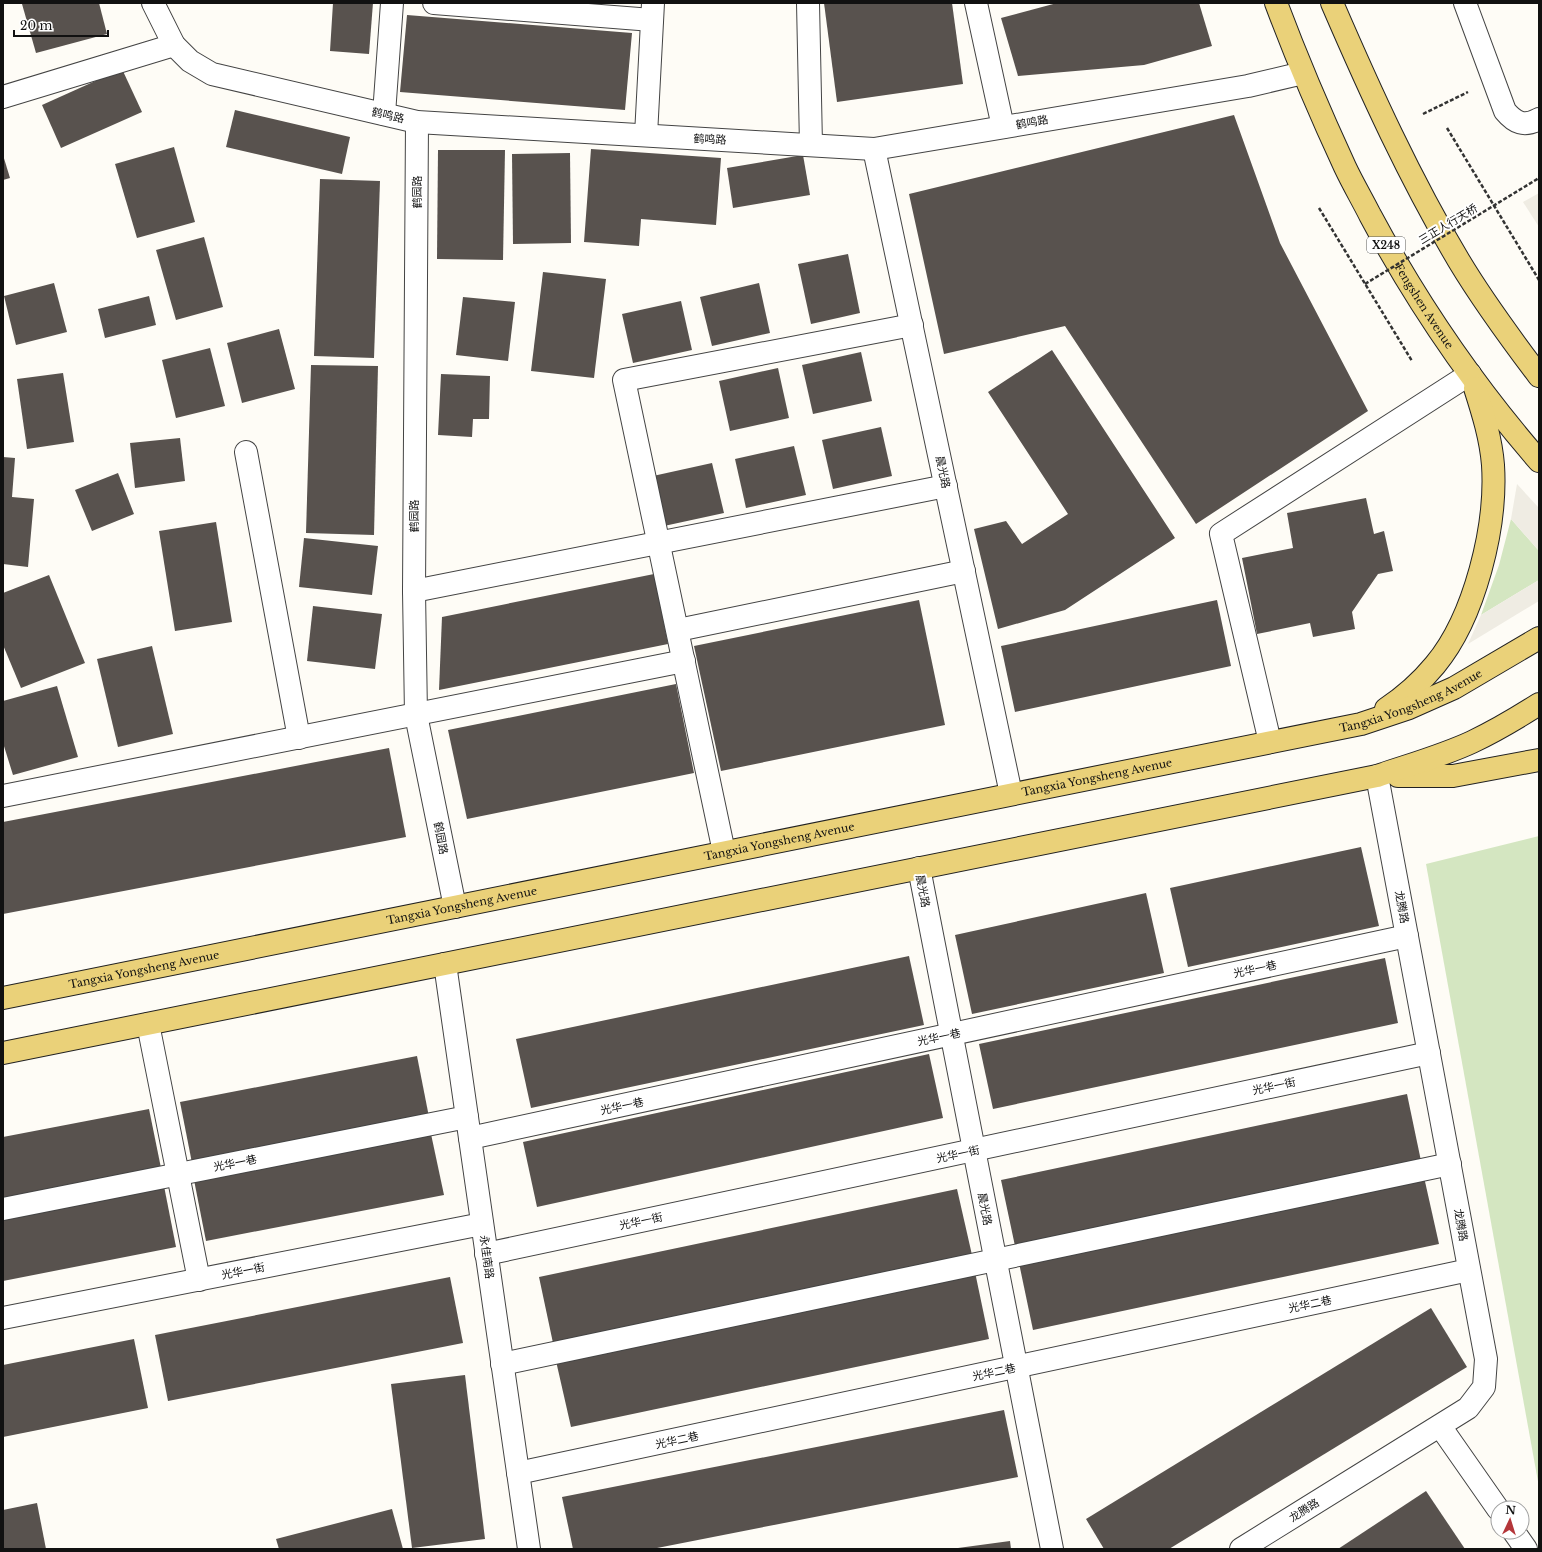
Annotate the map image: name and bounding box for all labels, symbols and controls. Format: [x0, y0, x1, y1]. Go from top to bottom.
scale bar [14, 12, 108, 38]
text: 20 m [20, 18, 52, 33]
street label: 鹤鸣路 [370, 104, 406, 126]
street label: 鹤鸣路 [1015, 112, 1049, 132]
street label: 鹤鸣路 [693, 131, 727, 147]
street label: 鹤园路 [410, 176, 424, 209]
street label: 三正人行天桥 [1416, 201, 1480, 247]
road number: X248 [1367, 237, 1405, 253]
street label: Fengshen Avenue [1392, 261, 1457, 351]
street label: 晨光路 [933, 454, 953, 490]
street label: 鹤园路 [407, 500, 421, 533]
street label: Tangxia Yongsheng Avenue [1338, 666, 1485, 735]
street label: Tangxia Yongsheng Avenue [1021, 755, 1173, 799]
street label: Tangxia Yongsheng Avenue [703, 819, 856, 863]
street label: 鹤园路 [431, 820, 451, 856]
street label: 晨光路 [913, 873, 933, 909]
street label: Tangxia Yongsheng Avenue [385, 883, 538, 927]
street label: 龙腾路 [1392, 889, 1412, 925]
street label: Tangxia Yongsheng Avenue [68, 948, 221, 992]
street label: 光华一巷 [1232, 958, 1278, 980]
street label: 光华一巷 [916, 1026, 962, 1048]
street label: 光华一街 [1251, 1075, 1297, 1097]
street label: 光华一巷 [599, 1095, 645, 1117]
street label: 光华一街 [935, 1143, 981, 1165]
street label: 光华一巷 [212, 1152, 258, 1174]
street label: 晨光路 [975, 1191, 995, 1227]
street label: 龙腾路 [1451, 1208, 1471, 1242]
street label: 光华一街 [618, 1210, 664, 1232]
street label: 永佳南路 [477, 1234, 497, 1280]
street label: 光华一街 [220, 1260, 266, 1282]
street label: 光华二巷 [1287, 1293, 1333, 1315]
street label: 光华二巷 [971, 1361, 1017, 1383]
street label: 光华二巷 [654, 1429, 700, 1451]
street label: 龙腾路 [1286, 1495, 1322, 1525]
north arrow [1490, 1500, 1530, 1540]
text: N [1505, 1503, 1517, 1517]

